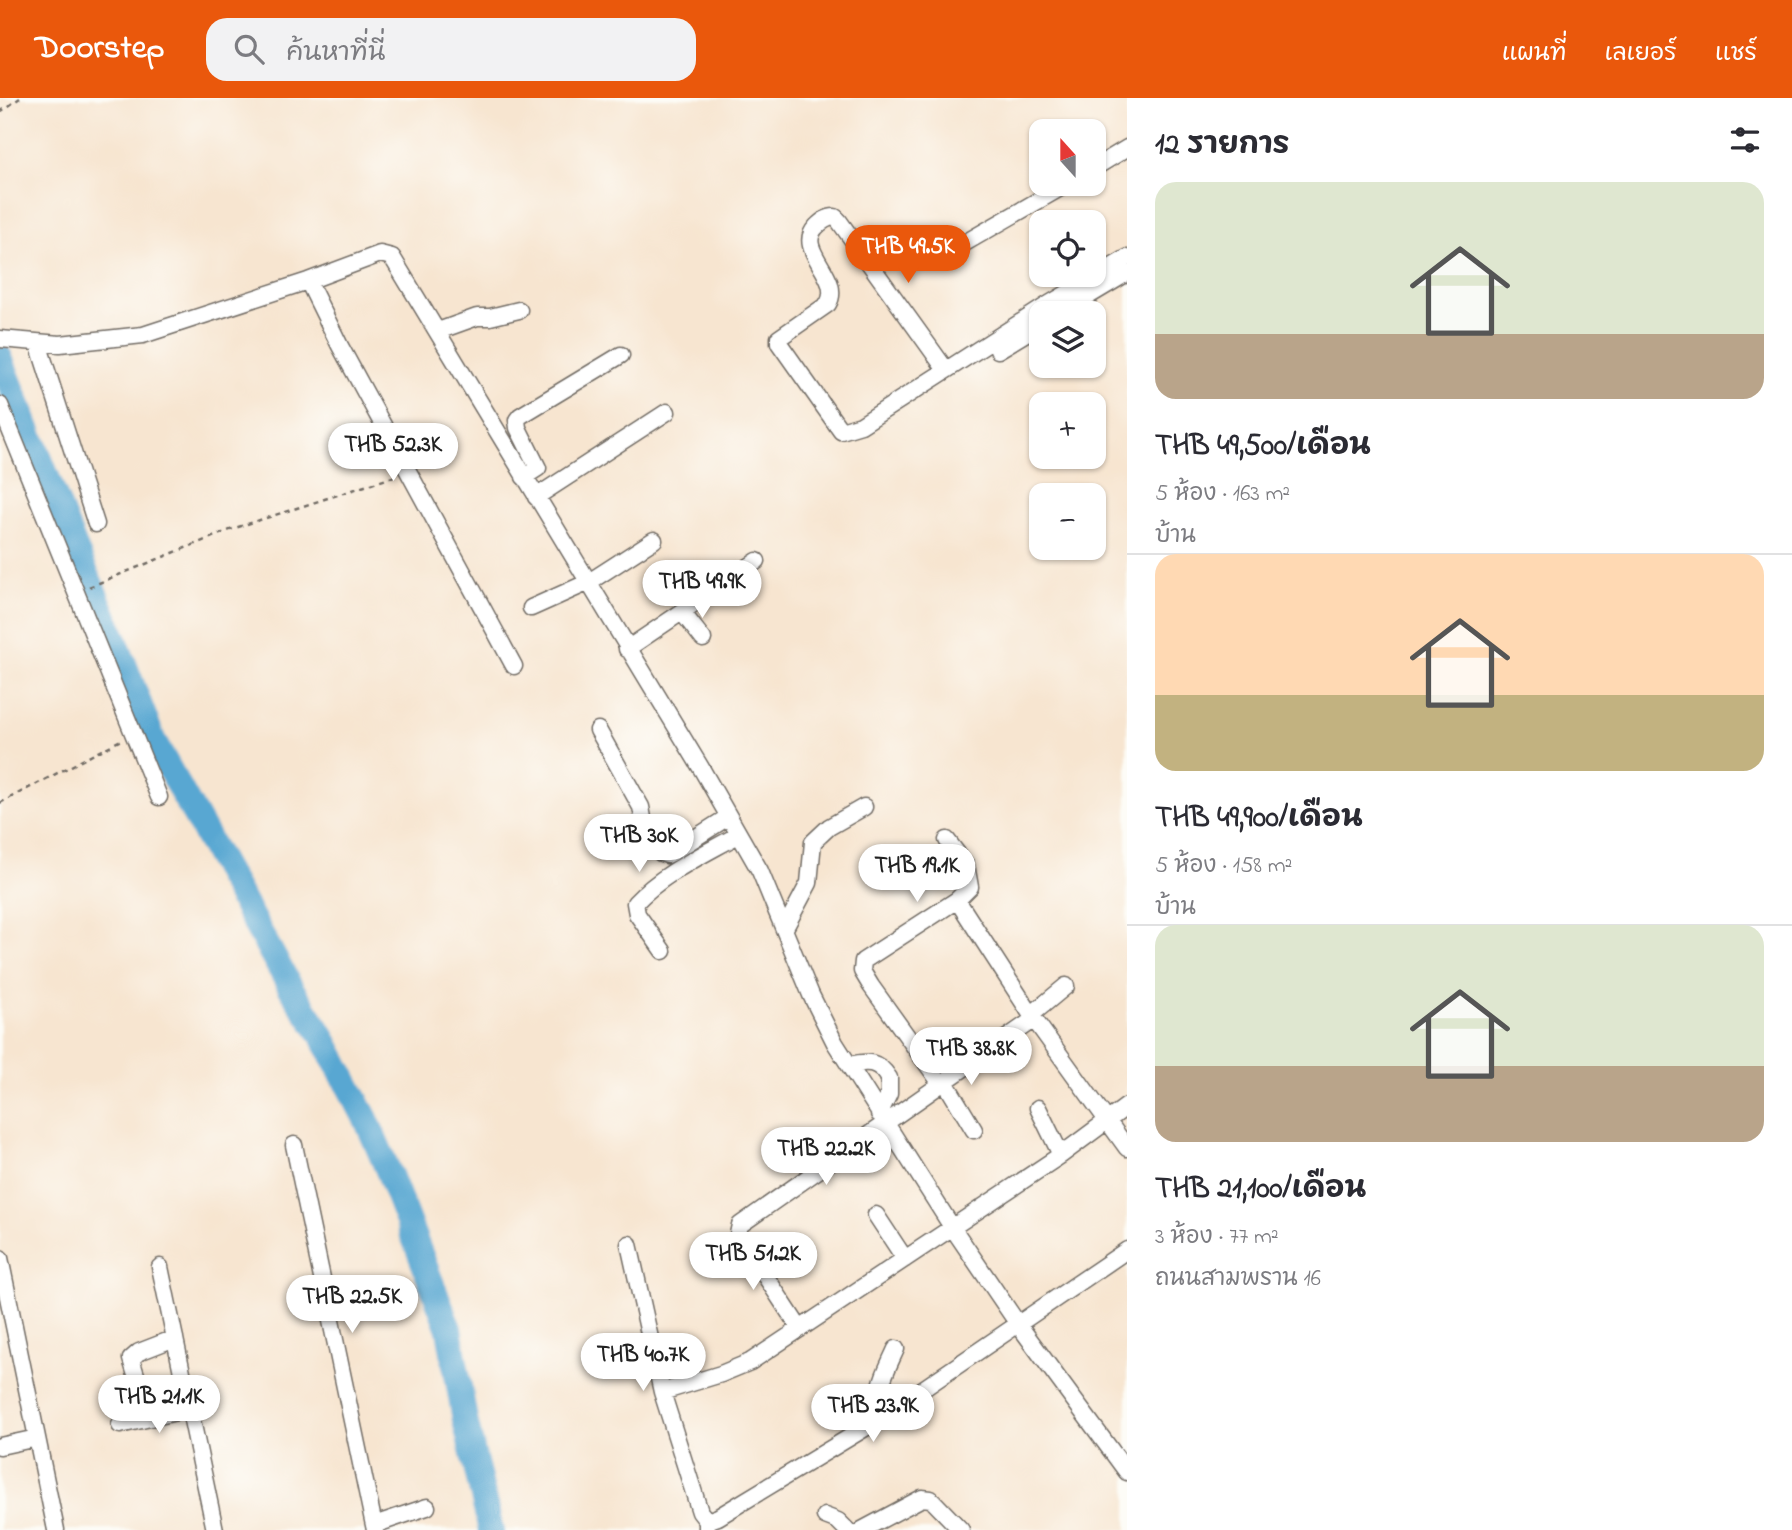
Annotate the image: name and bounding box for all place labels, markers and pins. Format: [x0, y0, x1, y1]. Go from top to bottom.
pin: THB 49.5K [828, 226, 988, 285]
pin: THB 52.3K [313, 424, 473, 483]
pin: THB 49.9K [622, 560, 782, 620]
pin: THB 30K [574, 814, 704, 874]
pin: THB 19.1K [837, 844, 997, 904]
pin: THB 38.8K [891, 1028, 1051, 1087]
pin: THB 22.2K [746, 1128, 906, 1187]
pin: THB 51.2K [673, 1232, 833, 1292]
pin: THB 22.5K [272, 1276, 432, 1335]
pin: THB 40.7K [563, 1334, 723, 1393]
pin: THB 21.1K [79, 1376, 239, 1435]
pin: THB 23.9K [793, 1384, 953, 1444]

